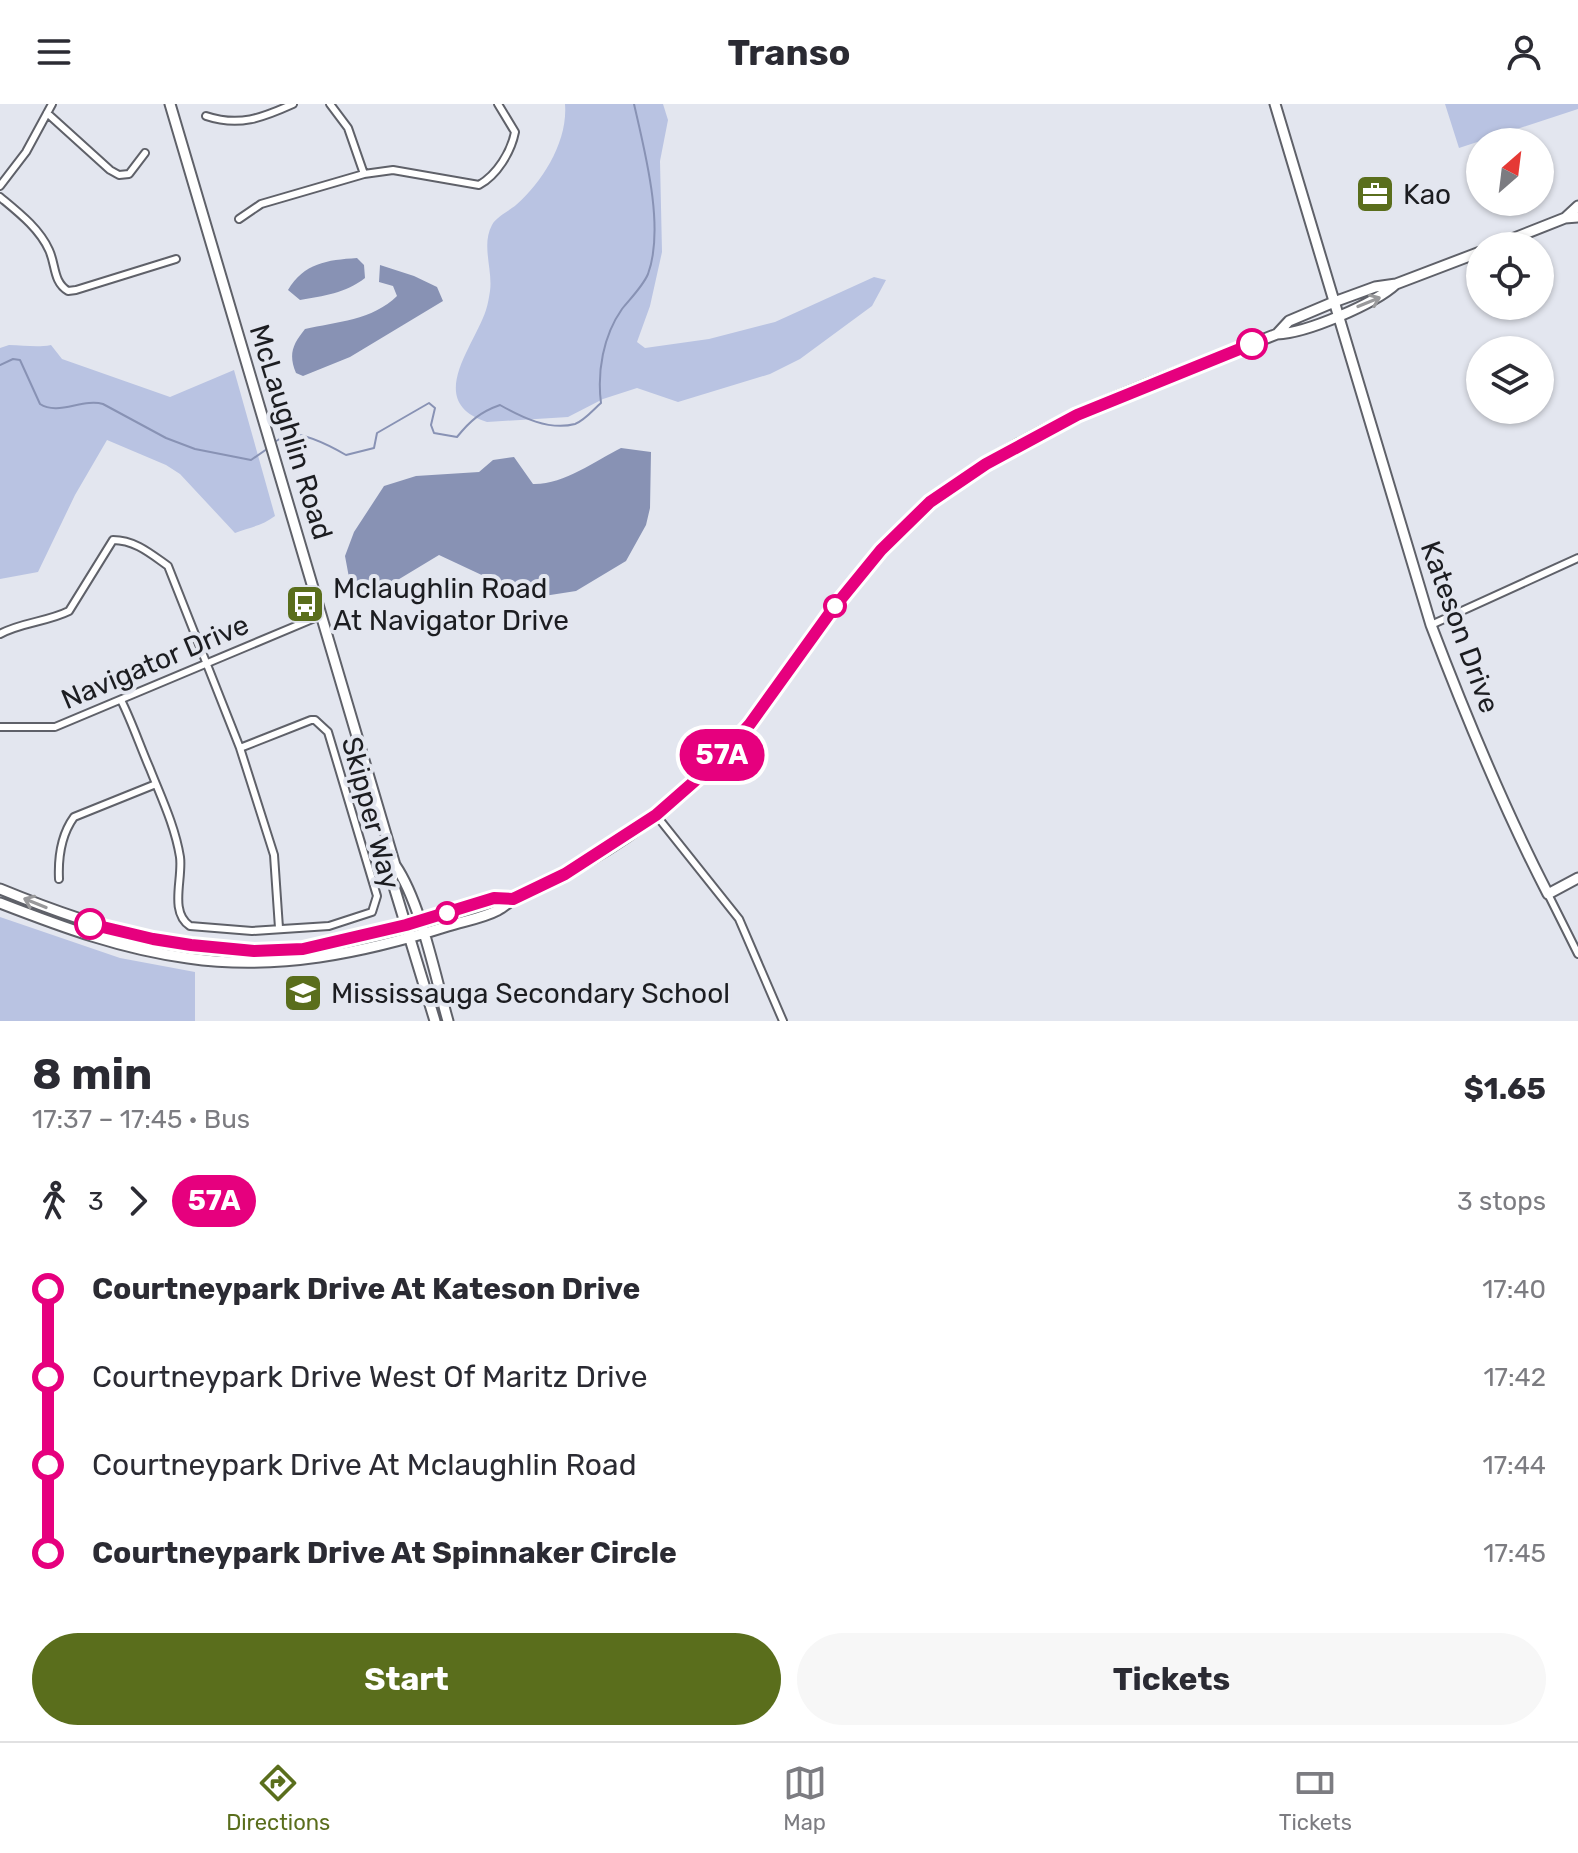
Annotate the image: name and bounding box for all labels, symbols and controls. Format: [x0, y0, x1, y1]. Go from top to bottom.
icon: menu [32, 30, 76, 74]
icon: person [1502, 30, 1546, 74]
text: Transo [727, 31, 851, 74]
north arrow [1466, 128, 1554, 216]
map controls [1466, 128, 1554, 424]
office icon: Kao [1354, 173, 1396, 215]
place label: Kao [1403, 178, 1451, 211]
button: locate [1466, 232, 1554, 320]
one-way arrow [1356, 294, 1381, 308]
street label: McLaughlin Road [243, 320, 339, 544]
unlabelled marker [1237, 329, 1267, 359]
button: layers [1466, 336, 1554, 424]
street label: Kateson Drive [1414, 537, 1506, 717]
place label: Mclaughlin Road At Navigator Drive [333, 572, 569, 637]
bus stop icon: Mclaughlin Road At Navigator Drive [284, 583, 326, 625]
unlabelled marker [824, 595, 846, 617]
street label: Navigator Drive [56, 608, 254, 716]
line badge: 57A [676, 729, 768, 781]
street label: Skipper Way [335, 733, 407, 893]
text: 57A [696, 738, 748, 771]
one-way arrow [23, 895, 48, 909]
unlabelled marker [436, 902, 458, 924]
unlabelled marker [75, 909, 105, 939]
school or university icon: Mississauga Secondary School [282, 972, 324, 1014]
place label: Mississauga Secondary School [331, 977, 730, 1010]
text: 8 min [32, 1048, 152, 1100]
text: $1.65 [1464, 1071, 1546, 1107]
text: 17:37 – 17:45 · Bus [32, 1104, 250, 1135]
icon: walk [32, 1179, 76, 1223]
icon: forward [116, 1179, 160, 1223]
text: 57A [188, 1184, 240, 1217]
text: 3 [88, 1186, 104, 1217]
text: 3 stops [1457, 1186, 1546, 1217]
text: Courtneypark Drive At Kateson Drive [92, 1271, 640, 1307]
text: 17:40 [1482, 1274, 1546, 1305]
text: Courtneypark Drive West Of Maritz Drive [92, 1359, 647, 1395]
text: 17:42 [1483, 1362, 1546, 1393]
text: Courtneypark Drive At Mclaughlin Road [92, 1447, 637, 1483]
text: 17:44 [1483, 1450, 1546, 1481]
text: Courtneypark Drive At Spinnaker Circle [92, 1535, 677, 1571]
text: 17:45 [1483, 1538, 1546, 1569]
button: Start [32, 1633, 781, 1725]
button: Tickets [797, 1633, 1546, 1725]
tab: Directions [226, 1761, 330, 1836]
tab: Map [783, 1761, 827, 1836]
tab: Tickets [1279, 1761, 1352, 1836]

